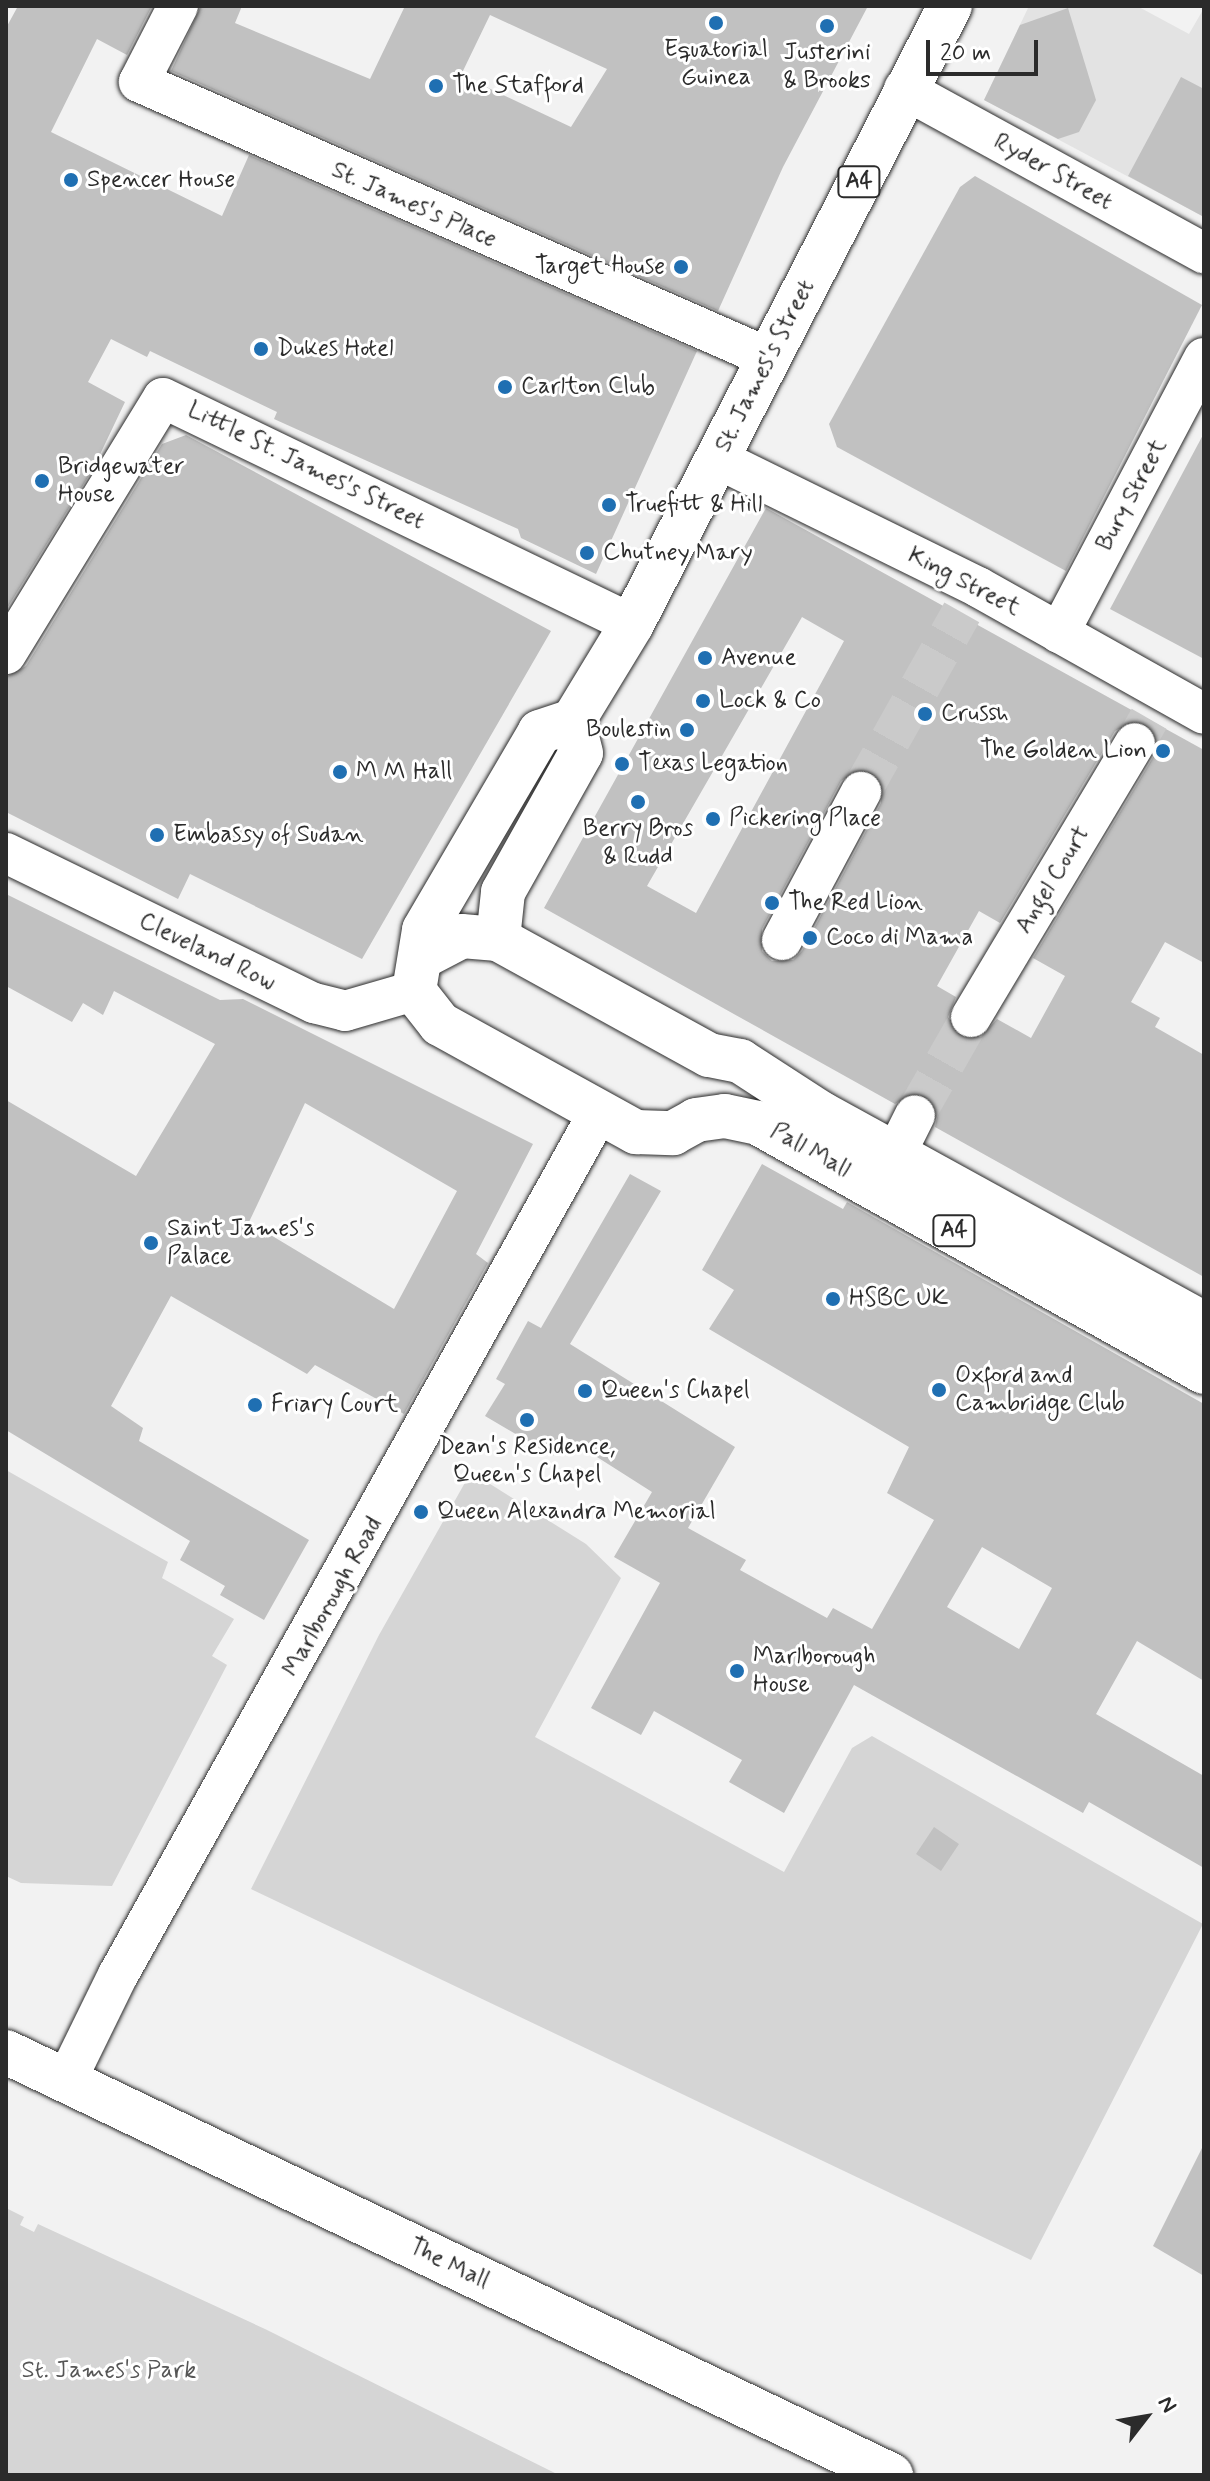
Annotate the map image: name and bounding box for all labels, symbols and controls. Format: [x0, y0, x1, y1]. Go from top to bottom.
marker: Equatorial Guinea [707, 14, 725, 32]
marker: Justerini & Brooks [818, 17, 836, 35]
scale bar [930, 24, 1042, 74]
place label: Equatorial Guinea [664, 36, 768, 92]
text: 20 m [940, 38, 991, 69]
place label: Justerini & Brooks [783, 39, 871, 95]
place label: The Stafford [452, 72, 578, 100]
marker: The Stafford [427, 77, 445, 95]
street label: Ryder Street [987, 126, 1119, 218]
street label: St. James's Place [327, 156, 501, 254]
road number: A4 [837, 164, 881, 200]
place label: Spencer House [87, 166, 234, 194]
marker: Spencer House [62, 171, 80, 189]
place label: Target House [532, 253, 665, 281]
marker: Target House [672, 258, 690, 276]
street label: St. James's Street [708, 273, 822, 459]
place label: Dukes Hotel [277, 335, 393, 363]
marker: Dukes Hotel [252, 340, 270, 358]
place label: Carlton Club [521, 373, 655, 401]
marker: Carlton Club [496, 378, 514, 396]
street label: Little St. James's Street [181, 395, 431, 537]
street label: Bury Street [1090, 434, 1174, 556]
place label: Bridgewater House [58, 453, 185, 509]
marker: Bridgewater House [33, 472, 51, 490]
place label: Truefitt & Hill [625, 491, 762, 519]
marker: Truefitt & Hill [600, 496, 618, 514]
place label: Chutney Mary [603, 539, 751, 567]
street label: King Street [903, 541, 1025, 623]
marker: Chutney Mary [578, 544, 596, 562]
place label: Avenue [721, 644, 796, 672]
marker: Avenue [696, 649, 714, 667]
place label: Lock & Co [719, 687, 821, 715]
marker: Lock & Co [694, 692, 712, 710]
place label: Crussh [941, 700, 1009, 728]
marker: Crussh [916, 705, 934, 723]
place label: Boulestin [586, 716, 671, 744]
marker: Boulestin [678, 721, 696, 739]
place label: The Golden Lion [987, 737, 1147, 765]
marker: The Golden Lion [1154, 742, 1172, 760]
place label: Texas Legation [638, 750, 787, 778]
marker: Texas Legation [613, 755, 631, 773]
place label: M M Hall [356, 758, 450, 786]
marker: M M Hall [331, 763, 349, 781]
marker: Berry Bros & Rudd [629, 793, 647, 811]
place label: Pickering Place [729, 805, 881, 833]
marker: Pickering Place [704, 810, 722, 828]
place label: Berry Bros & Rudd [583, 815, 693, 871]
place label: Embassy of Sudan [173, 821, 364, 849]
street label: Angel Court [1010, 822, 1096, 938]
marker: Embassy of Sudan [148, 826, 166, 844]
place label: The Red Lion [788, 889, 919, 917]
marker: The Red Lion [763, 894, 781, 912]
street label: Cleveland Row [134, 907, 280, 997]
place label: Coco di Mama [826, 924, 972, 952]
marker: Coco di Mama [801, 929, 819, 947]
street label: Pall Mall [765, 1117, 855, 1185]
road number: A4 [932, 1213, 976, 1249]
place label: Saint James's Palace [167, 1215, 315, 1271]
marker: Saint James's Palace [142, 1234, 160, 1252]
place label: HSBC UK [849, 1285, 949, 1313]
marker: HSBC UK [824, 1290, 842, 1308]
place label: Oxford and Cambridge Club [955, 1362, 1125, 1418]
place label: Queen's Chapel [601, 1377, 754, 1405]
marker: Oxford and Cambridge Club [930, 1381, 948, 1399]
marker: Queen's Chapel [576, 1382, 594, 1400]
place label: Friary Court [271, 1391, 398, 1419]
marker: Friary Court [246, 1396, 264, 1414]
marker: Dean's Residence, Queen's Chapel [518, 1411, 536, 1429]
place label: Dean's Residence, Queen's Chapel [437, 1433, 617, 1489]
place label: Queen Alexandra Memorial [437, 1498, 714, 1526]
marker: Queen Alexandra Memorial [412, 1503, 430, 1521]
street label: Marlborough Road [277, 1513, 389, 1681]
place label: Marlborough House [753, 1643, 876, 1699]
marker: Marlborough House [728, 1662, 746, 1680]
street label: The Mall [404, 2232, 494, 2296]
park label: St. James's Park [22, 2357, 196, 2385]
north arrow [1106, 2377, 1186, 2457]
text: N [1151, 2391, 1182, 2418]

